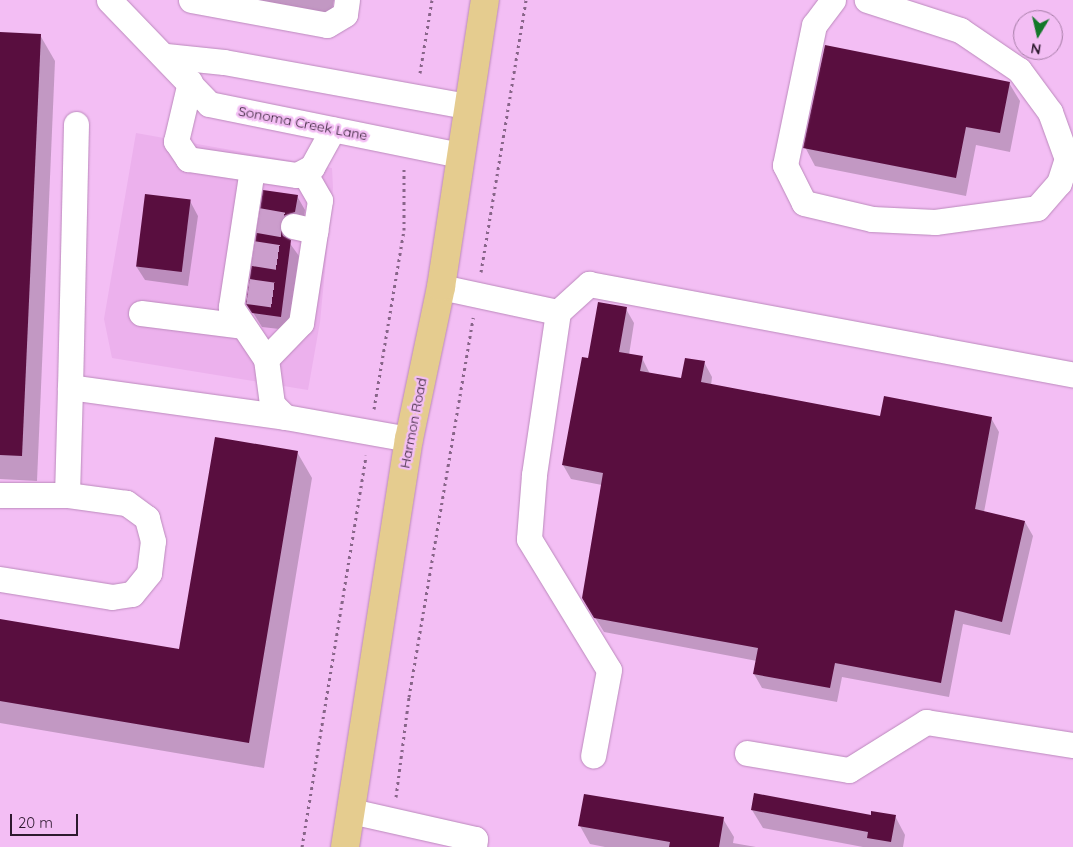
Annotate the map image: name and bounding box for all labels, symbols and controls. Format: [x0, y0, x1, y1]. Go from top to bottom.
north arrow [1013, 10, 1063, 60]
text: N [1029, 39, 1042, 59]
street label: Sonoma Creek Lane [237, 102, 369, 144]
street label: Harmon Road [396, 376, 430, 470]
scale bar [12, 804, 80, 836]
text: 20 m [18, 813, 53, 832]

